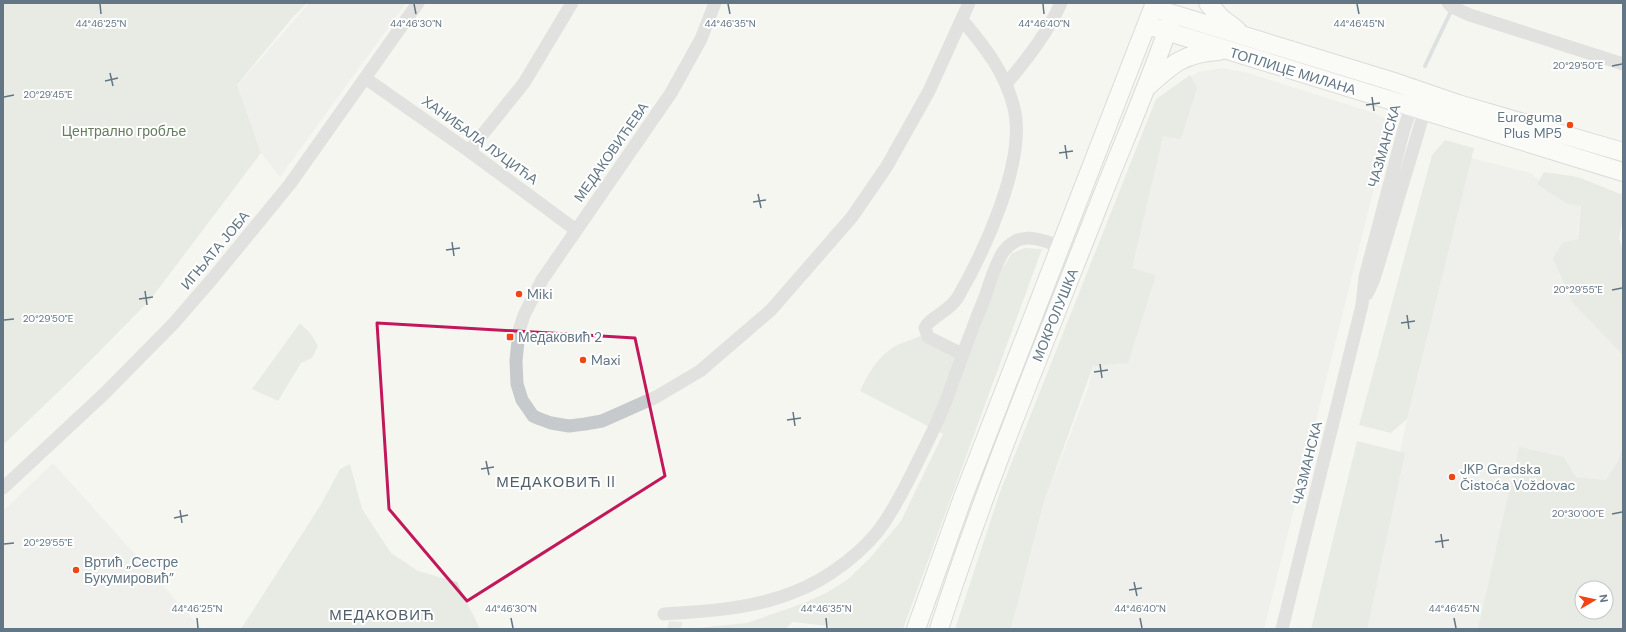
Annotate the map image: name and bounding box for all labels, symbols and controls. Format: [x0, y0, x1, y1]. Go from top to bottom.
text: 44°46'25"N [75, 17, 127, 30]
text: 44°46'30"N [390, 17, 442, 30]
text: 44°46'35"N [704, 17, 756, 30]
text: 44°46'40"N [1018, 17, 1070, 30]
text: 44°46'45"N [1334, 17, 1384, 30]
street label: ТОПЛИЦЕ МИЛАНА [1228, 43, 1359, 99]
text: 20°29'50"E [1553, 59, 1604, 72]
text: 20°29'45"E [23, 88, 73, 101]
street label: ХАНИБАЛА ЛУЦИЋА [418, 92, 542, 189]
street label: МЕДАКОВИЋЕВА [570, 98, 652, 205]
street label: ЧАЗМАНСКА [1364, 102, 1405, 190]
place label: Euroguma Plus MP5 [1497, 108, 1562, 142]
marker: Euroguma Plus MP5 [1565, 120, 1575, 130]
park label: Централно гробље [62, 122, 186, 140]
street label: ИГЊАТА ЈОБА [177, 206, 254, 293]
street label: МОКРОЛУШКА [1028, 265, 1082, 364]
text: 20°29'55"E [1553, 283, 1603, 296]
place label: Miki [527, 285, 553, 303]
marker: Miki [514, 289, 524, 299]
text: 20°29'50"E [23, 312, 74, 325]
place label: Медаковић 2 [518, 328, 602, 346]
marker: Медаковић 2 [505, 332, 515, 342]
place label: Maxi [591, 351, 621, 369]
marker: Maxi [578, 355, 588, 365]
street label: ЧАЗМАНСКА [1288, 419, 1326, 507]
place label: JKP Gradska Čistoća Voždovac [1460, 460, 1576, 494]
district label: МЕДАКОВИЋ II [496, 472, 616, 492]
marker: JKP Gradska Čistoća Voždovac [1447, 472, 1457, 482]
text: 20°30'00"E [1552, 507, 1605, 520]
text: 20°29'55"E [23, 536, 73, 549]
place label: Вртић „Сестре Букумировић” [84, 553, 179, 587]
marker: Вртић „Сестре Букумировић” [71, 565, 81, 575]
north arrow [1574, 580, 1614, 620]
text: N [1596, 593, 1611, 603]
text: 44°46'25"N [171, 602, 223, 615]
text: 44°46'30"N [485, 602, 537, 615]
text: 44°46'35"N [800, 602, 852, 615]
text: 44°46'40"N [1114, 602, 1166, 615]
text: 44°46'45"N [1429, 602, 1479, 615]
district label: МЕДАКОВИЋ [329, 605, 435, 625]

